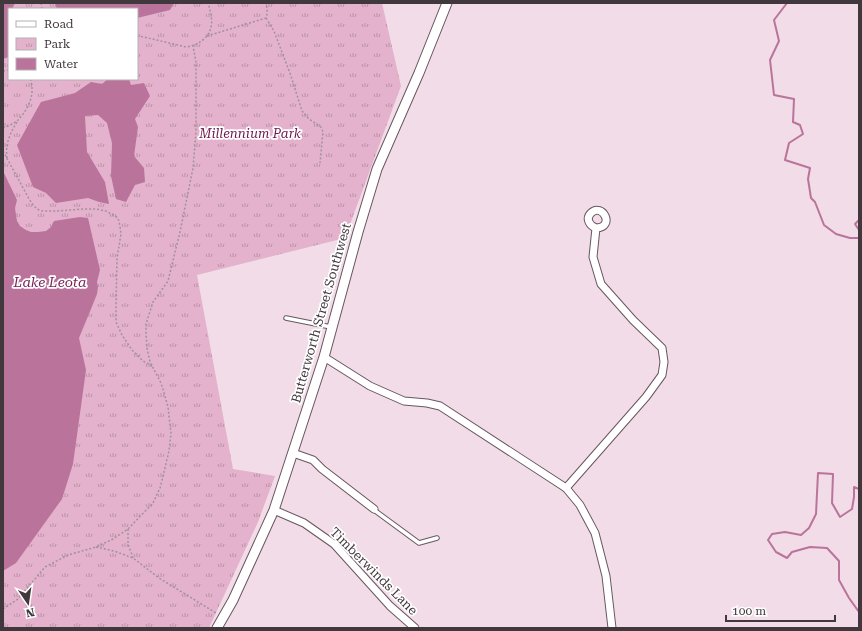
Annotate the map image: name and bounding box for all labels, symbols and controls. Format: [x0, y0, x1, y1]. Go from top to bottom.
legend [8, 8, 138, 80]
text: Road [44, 17, 74, 31]
text: Park [44, 37, 71, 51]
text: Water [44, 57, 78, 71]
park label: Millennium Park [198, 126, 302, 141]
street label: Butterworth Street Southwest [288, 221, 354, 405]
water label: Lake Leota [13, 274, 86, 290]
street label: Timberwinds Lane [327, 524, 421, 618]
north arrow [8, 583, 48, 623]
scale bar [726, 597, 835, 623]
text: 100 m [732, 604, 766, 618]
text: N [24, 605, 36, 620]

